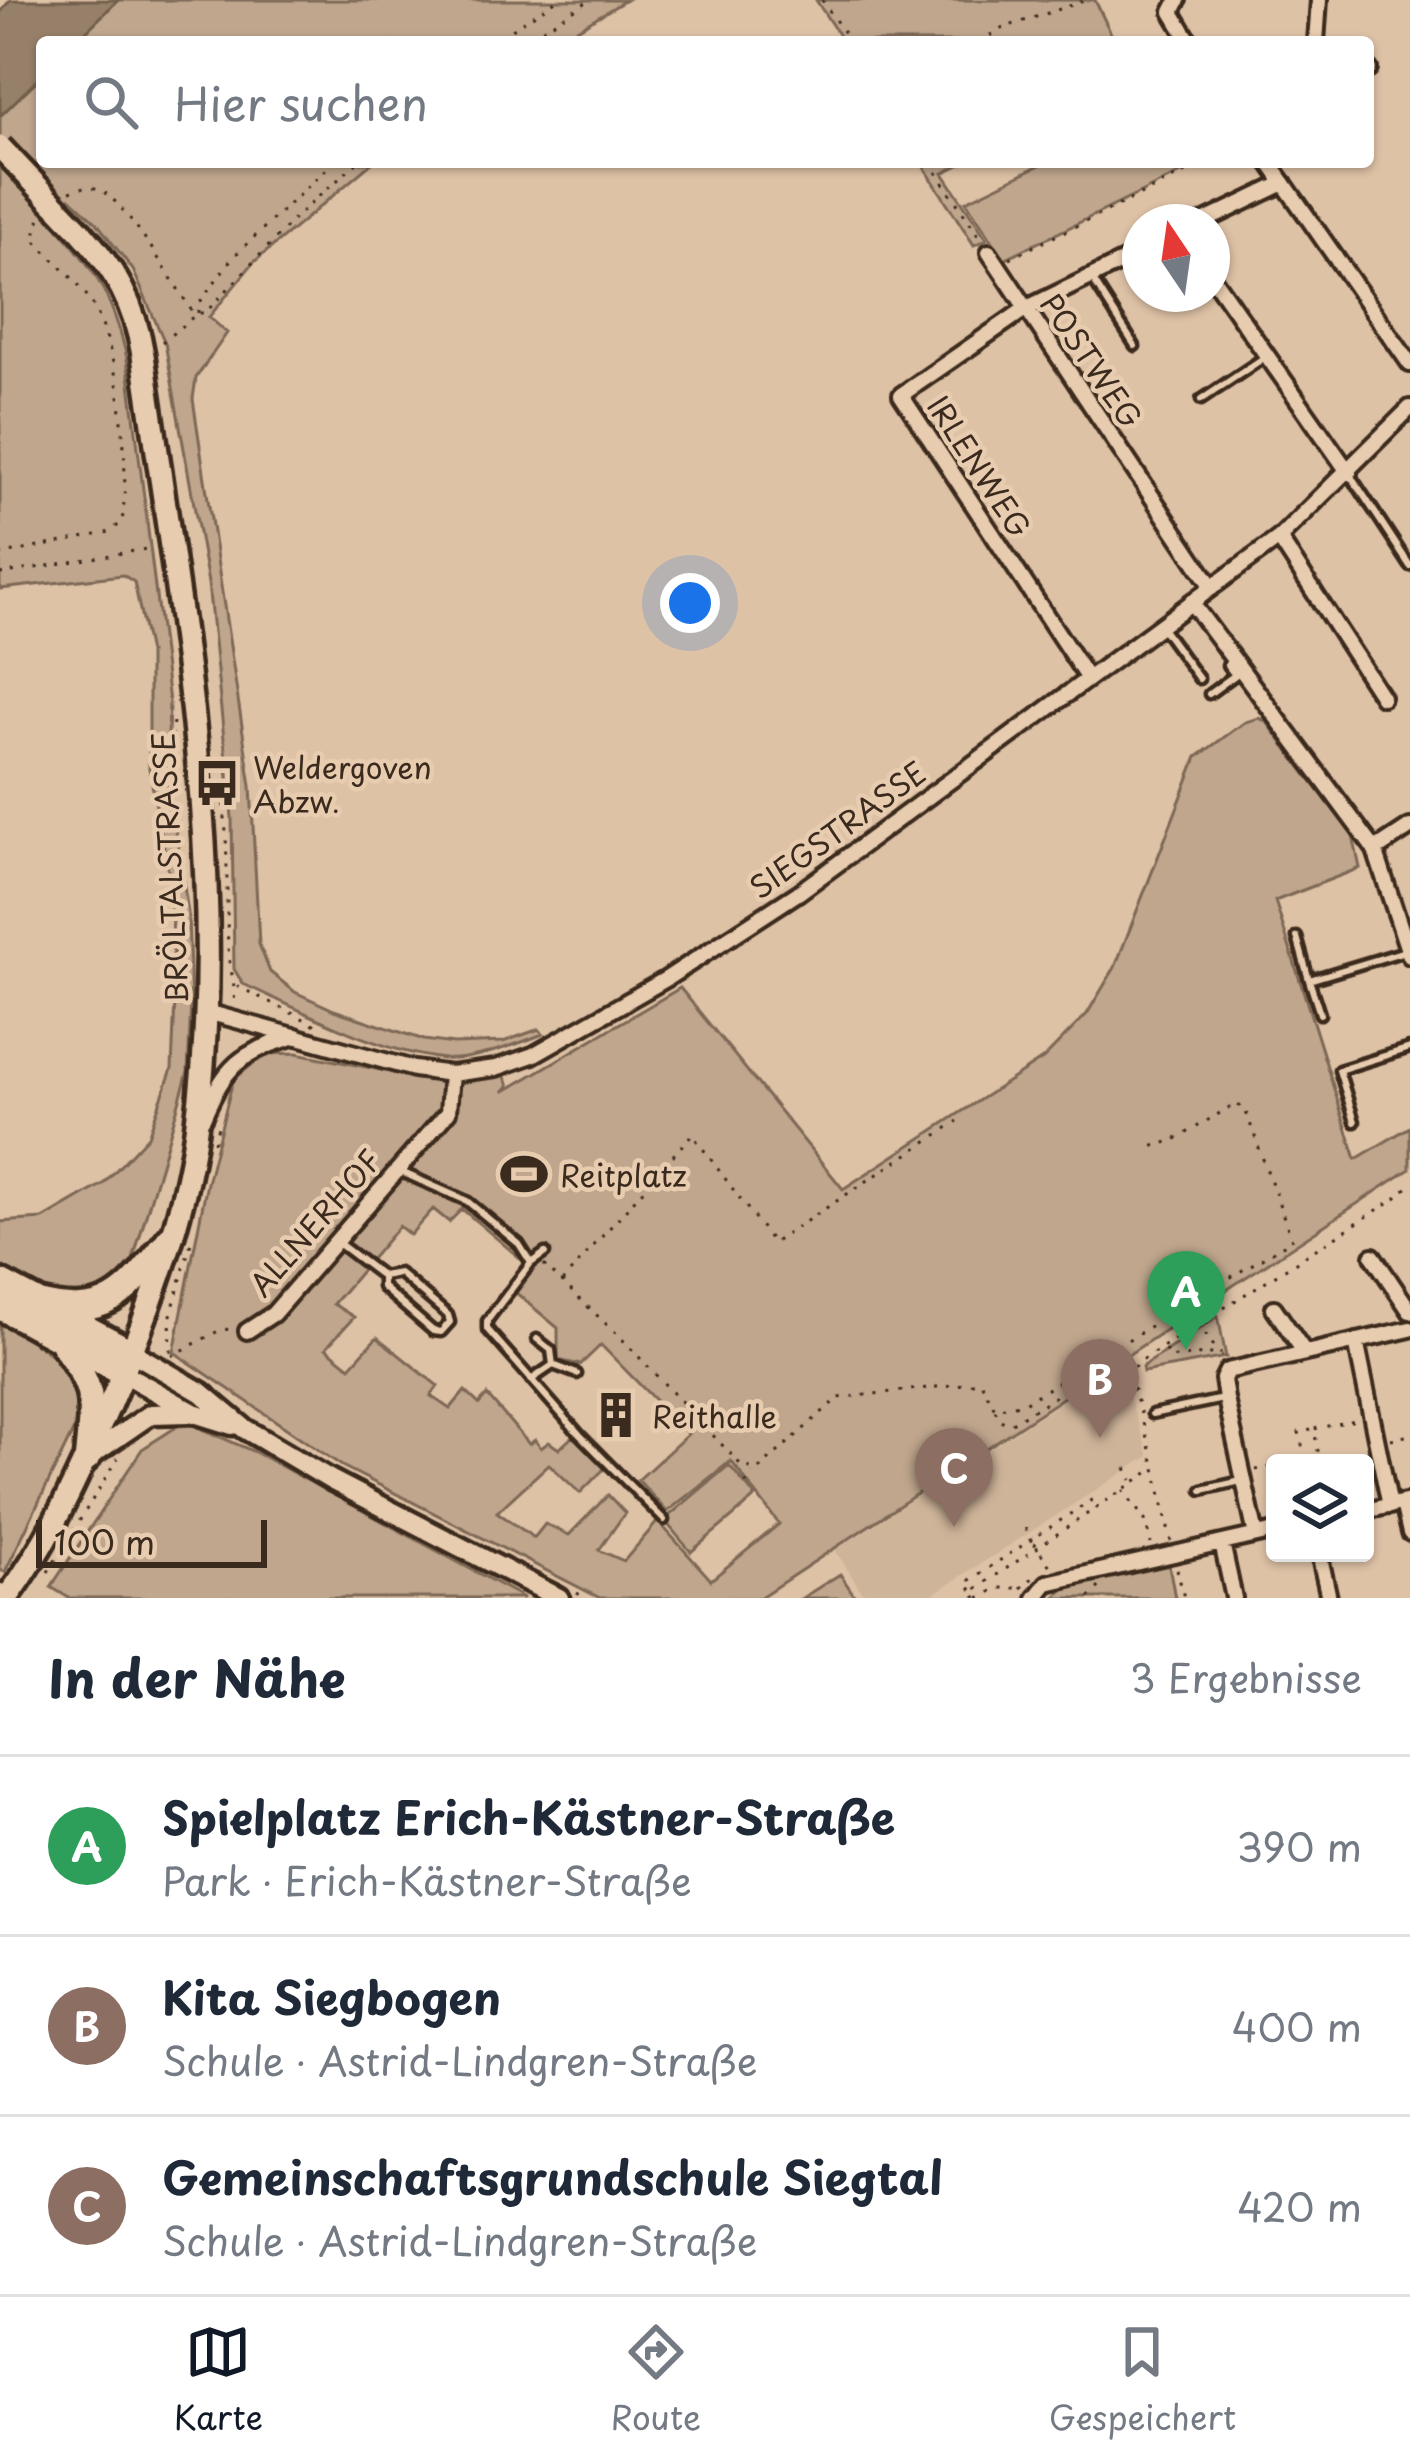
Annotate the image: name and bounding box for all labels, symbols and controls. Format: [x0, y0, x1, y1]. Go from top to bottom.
search box [36, 36, 1374, 168]
text: Hier suchen [174, 68, 428, 136]
icon: search [78, 69, 144, 135]
north arrow [1122, 204, 1230, 312]
street label: POSTWEG [1030, 284, 1154, 436]
street label: IRLENWEG [917, 386, 1043, 546]
your location [660, 573, 720, 633]
street label: BRÖLTALSTRASSE [139, 731, 199, 1005]
place label: Weldergoven Abzw. [253, 744, 432, 823]
street label: SIEGSTRASSE [739, 749, 935, 909]
bus stop icon: Weldergoven Abzw. [192, 758, 242, 808]
street label: ALLNERHOF [238, 1139, 390, 1305]
sports icon: Reitplatz [499, 1149, 549, 1199]
place label: Reitplatz [560, 1152, 687, 1197]
pin: A [1147, 1251, 1225, 1350]
pin: B [1061, 1339, 1139, 1438]
building icon: Reithalle [591, 1390, 641, 1440]
place label: Reithalle [652, 1393, 777, 1438]
pin: C [915, 1428, 993, 1527]
map controls [1266, 1454, 1374, 1562]
button: layers [1266, 1454, 1374, 1562]
scale bar [36, 1514, 267, 1567]
text: 100 m [54, 1516, 155, 1566]
text: In der Nähe [48, 1638, 345, 1715]
text: 3 Ergebnisse [1130, 1647, 1362, 1706]
text: Spielplatz Erich-Kästner-Straße [162, 1782, 895, 1850]
text: A [72, 1816, 102, 1875]
text: 390 m [1237, 1816, 1362, 1875]
text: Park · Erich-Kästner-Straße [162, 1850, 692, 1909]
text: Kita Siegbogen [162, 1962, 501, 2030]
text: B [74, 1996, 100, 2055]
text: 400 m [1232, 1996, 1362, 2055]
text: Schule · Astrid-Lindgren-Straße [162, 2030, 757, 2089]
text: Gemeinschaftsgrundschule Siegtal [162, 2142, 943, 2210]
text: C [72, 2176, 102, 2235]
text: 420 m [1237, 2176, 1362, 2235]
text: Schule · Astrid-Lindgren-Straße [162, 2210, 757, 2269]
tab: Karte [174, 2319, 263, 2441]
tab: Route [611, 2319, 701, 2441]
tab: Gespeichert [1049, 2319, 1236, 2441]

